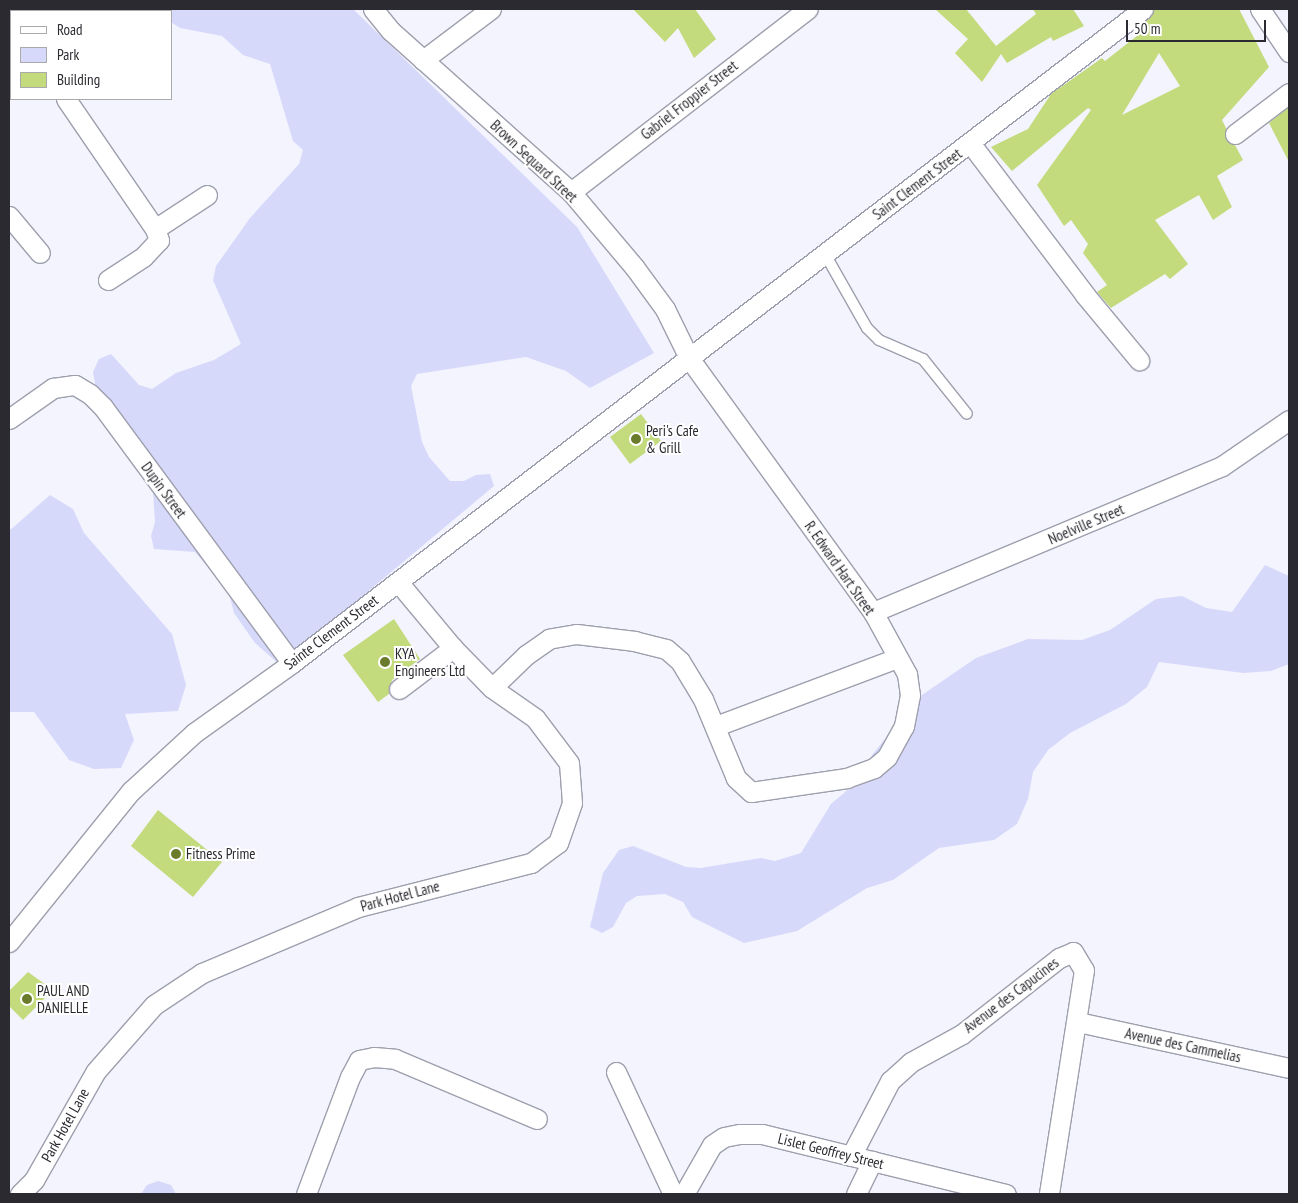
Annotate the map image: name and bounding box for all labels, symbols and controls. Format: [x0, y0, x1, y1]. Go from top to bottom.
legend [10, 10, 172, 100]
scale bar [1128, 10, 1268, 42]
text: 50 m [1134, 19, 1160, 38]
text: Road [57, 20, 83, 39]
text: Park [57, 45, 79, 64]
street label: Gabriel Froppier Street [637, 57, 741, 143]
text: Building [57, 70, 100, 89]
street label: Brown Sequard Street [487, 116, 581, 206]
street label: Saint Clement Street [869, 145, 965, 223]
place label: Peri's Cafe & Grill [646, 421, 699, 456]
marker: Peri's Cafe & Grill [630, 433, 642, 445]
street label: Dupin Street [138, 458, 190, 522]
street label: Noelville Street [1045, 500, 1127, 548]
street label: R. Edward Hart Street [801, 517, 879, 619]
street label: Sainte Clement Street [280, 591, 382, 673]
place label: KYA Engineers Ltd [395, 644, 465, 679]
marker: KYA Engineers Ltd [379, 656, 391, 668]
place label: Fitness Prime [186, 845, 255, 863]
marker: Fitness Prime [170, 848, 182, 860]
street label: Park Hotel Lane [358, 877, 442, 915]
street label: Avenue des Capucines [960, 953, 1062, 1037]
place label: PAUL AND DANIELLE [37, 981, 90, 1016]
marker: PAUL AND DANIELLE [21, 993, 33, 1005]
street label: Avenue des Cammelias [1123, 1024, 1243, 1066]
street label: Park Hotel Lane [37, 1085, 93, 1165]
street label: Lislet Geoffrey Street [776, 1129, 886, 1173]

